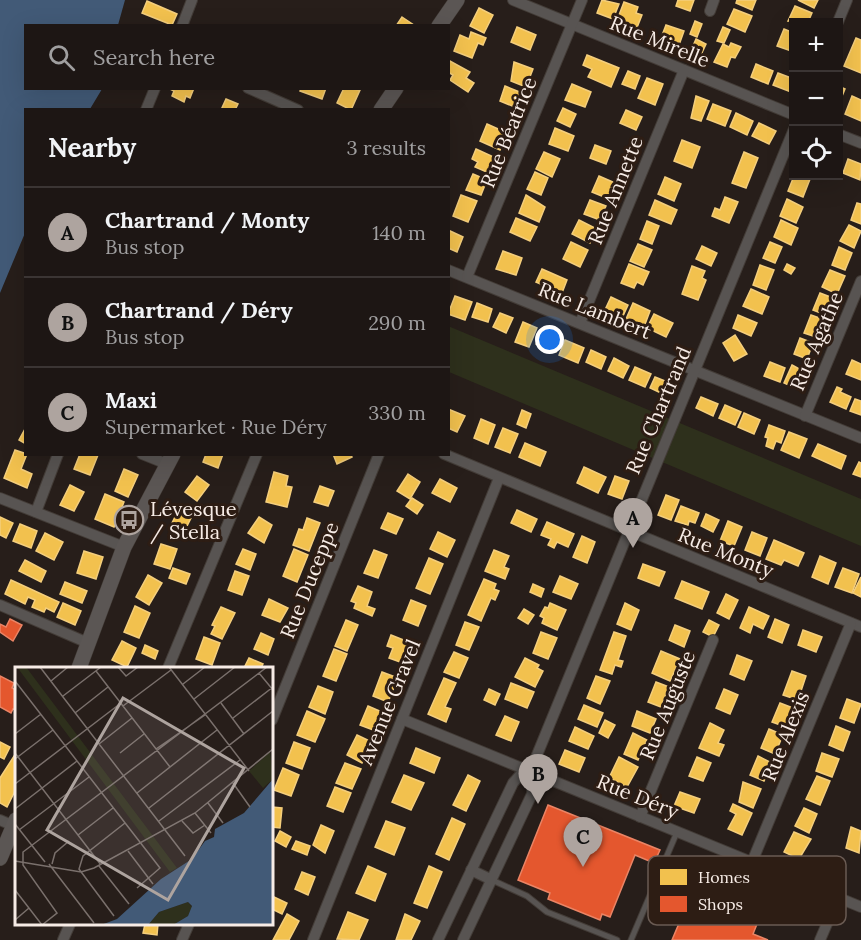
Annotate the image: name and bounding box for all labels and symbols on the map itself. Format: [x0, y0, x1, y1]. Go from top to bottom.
street label: Rue Mirelle [606, 10, 714, 72]
street label: Rue Béatrice [474, 73, 542, 191]
street label: Rue Annette [582, 132, 648, 248]
street label: Rue Lambert [535, 276, 655, 344]
street label: Rue Agathe [784, 288, 848, 394]
your location [535, 325, 564, 354]
street label: Rue Chartrand [620, 342, 696, 478]
place label: Lévesque / Stella [150, 496, 237, 545]
pin: A [614, 498, 652, 548]
bus stop icon: Lévesque / Stella [113, 504, 145, 536]
street label: Rue Duceppe [274, 518, 344, 642]
street label: Rue Monty [675, 522, 778, 583]
street label: Avenue Gravel [352, 636, 426, 769]
street label: Rue Auguste [634, 646, 700, 763]
inset map [15, 667, 273, 925]
street label: Rue Alexis [756, 687, 814, 785]
pin: B [518, 754, 558, 804]
street label: Rue Déry [593, 768, 683, 824]
pin: C [564, 818, 602, 867]
legend [648, 856, 846, 925]
text: Homes [698, 867, 750, 887]
text: Shops [698, 894, 743, 914]

